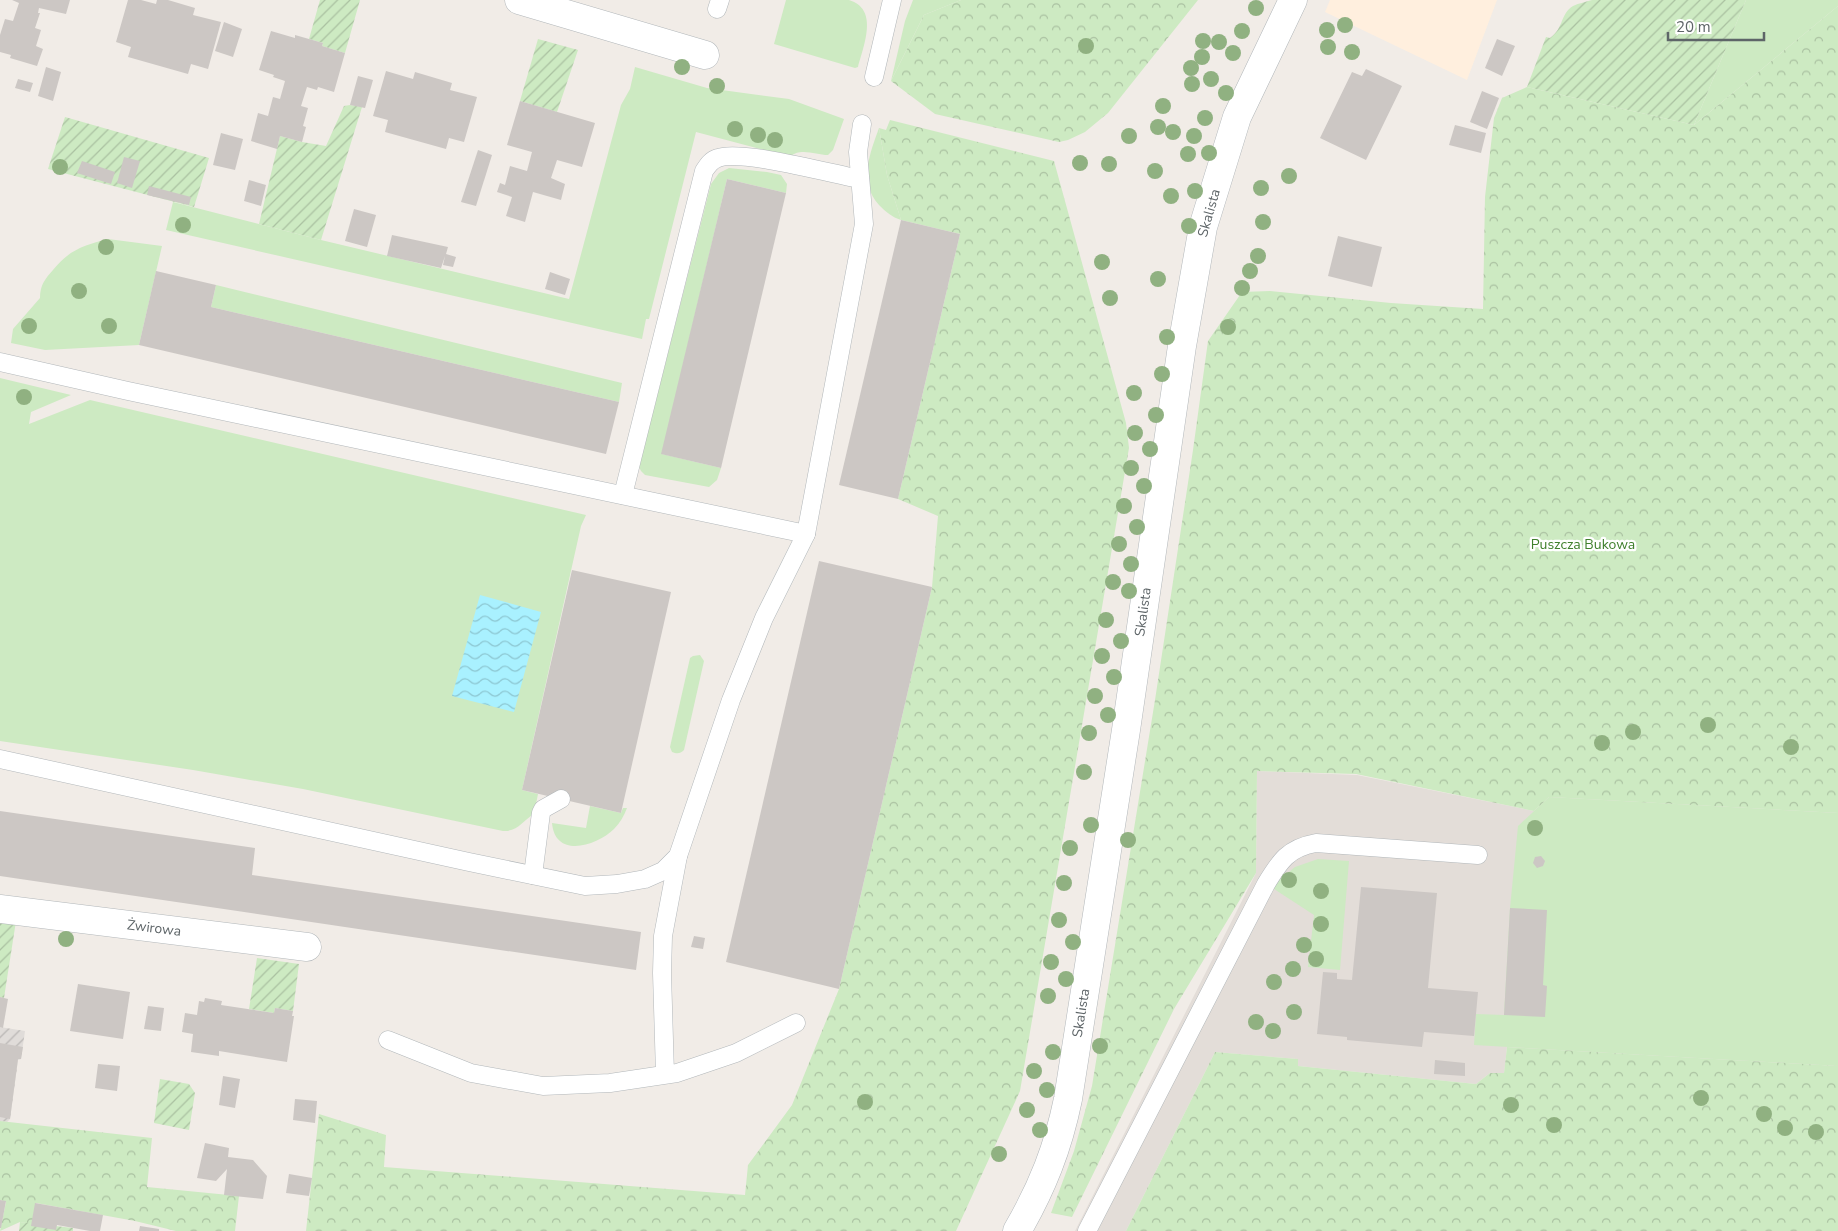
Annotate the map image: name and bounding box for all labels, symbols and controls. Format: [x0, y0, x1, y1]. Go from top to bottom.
scale bar [1668, 10, 1764, 42]
text: 20 m [1676, 17, 1711, 37]
street label: Skalista [1193, 187, 1225, 239]
park label: Puszcza Bukowa [1531, 535, 1635, 554]
street label: Skalista [1130, 586, 1156, 638]
street label: Żwirowa [126, 915, 182, 941]
street label: Skalista [1068, 987, 1094, 1039]

